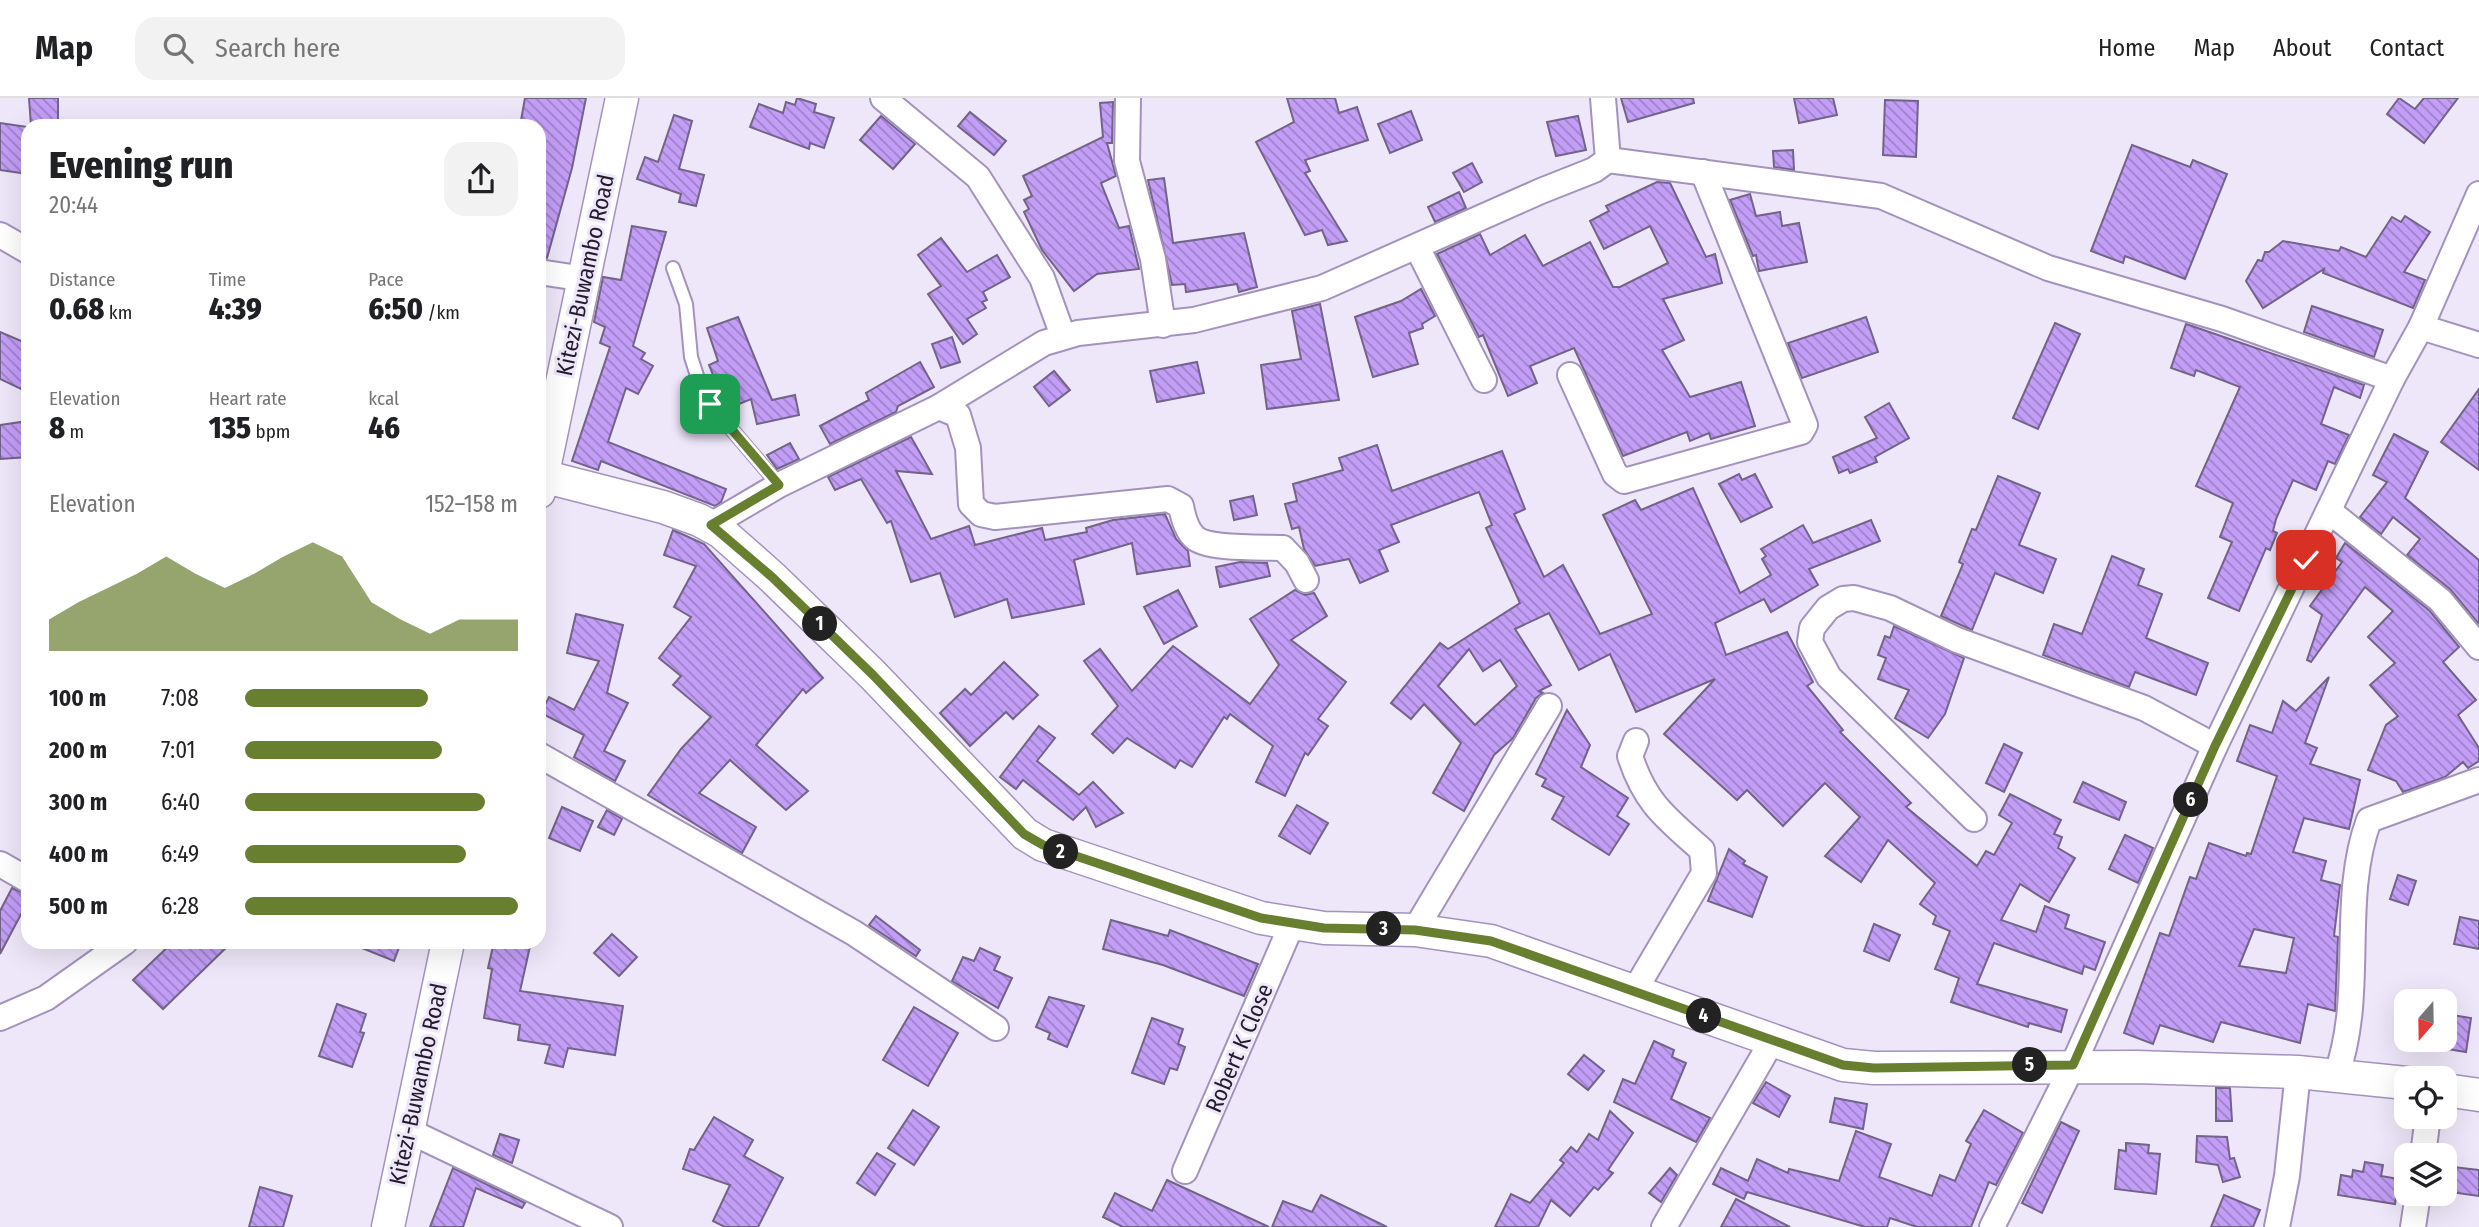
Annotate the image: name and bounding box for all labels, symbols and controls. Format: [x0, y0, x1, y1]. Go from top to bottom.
search box [135, 17, 625, 80]
text: Map [35, 28, 93, 68]
icon: search [159, 29, 197, 67]
text: Search here [215, 33, 340, 64]
text: Home [2098, 34, 2155, 62]
text: Map [2193, 34, 2235, 62]
text: About [2273, 34, 2331, 62]
text: Contact [2369, 34, 2444, 62]
text: Evening run [49, 142, 233, 188]
button: share [444, 142, 518, 216]
street label: Kitezi-Buwambo Road [550, 172, 620, 378]
text: 20:44 [49, 191, 98, 219]
text: Distance [49, 268, 116, 291]
text: Time [209, 268, 246, 291]
text: Pace [368, 268, 404, 291]
text: 0.68 [49, 291, 104, 327]
text: 4:39 [209, 291, 262, 327]
text: 6:50 [368, 291, 423, 327]
text: km [104, 301, 132, 324]
text: /km [423, 301, 460, 324]
pin [680, 374, 740, 434]
icon: arrive [691, 385, 729, 423]
text: Elevation [49, 387, 121, 410]
text: Heart rate [209, 387, 287, 410]
text: kcal [368, 387, 399, 410]
text: 8 [49, 410, 65, 446]
text: 135 [209, 410, 251, 446]
text: 46 [368, 410, 400, 446]
text: m [65, 420, 84, 443]
text: bpm [251, 420, 290, 443]
text: Elevation [49, 490, 136, 518]
text: 152–158 m [425, 490, 518, 518]
pin [2276, 530, 2336, 590]
icon: check [2287, 541, 2325, 579]
pin: 1 [802, 606, 838, 642]
text: 1 [815, 612, 824, 635]
text: 100 m [49, 684, 106, 712]
text: 7:08 [161, 684, 199, 712]
text: 200 m [49, 736, 107, 764]
text: 7:01 [161, 736, 196, 764]
pin: 6 [2174, 782, 2208, 818]
text: 300 m [49, 788, 107, 816]
text: 6:40 [161, 788, 200, 816]
text: 6 [2186, 788, 2195, 811]
pin: 2 [1044, 834, 1078, 870]
text: 400 m [49, 840, 108, 868]
text: 6:49 [161, 840, 199, 868]
text: 2 [1056, 840, 1065, 863]
text: 500 m [49, 892, 108, 920]
text: 6:28 [161, 892, 199, 920]
pin: 3 [1366, 912, 1402, 946]
text: 3 [1379, 917, 1388, 940]
street label: Robert K Close [1199, 979, 1279, 1117]
street label: Kitezi-Buwambo Road [383, 981, 453, 1187]
north arrow [2394, 989, 2457, 1052]
map controls [2394, 989, 2457, 1206]
pin: 4 [1686, 998, 1722, 1034]
text: 4 [1699, 1004, 1708, 1027]
pin: 5 [2012, 1048, 2048, 1082]
text: 5 [2025, 1053, 2034, 1076]
button: locate [2394, 1066, 2457, 1129]
button: layers [2394, 1143, 2457, 1206]

